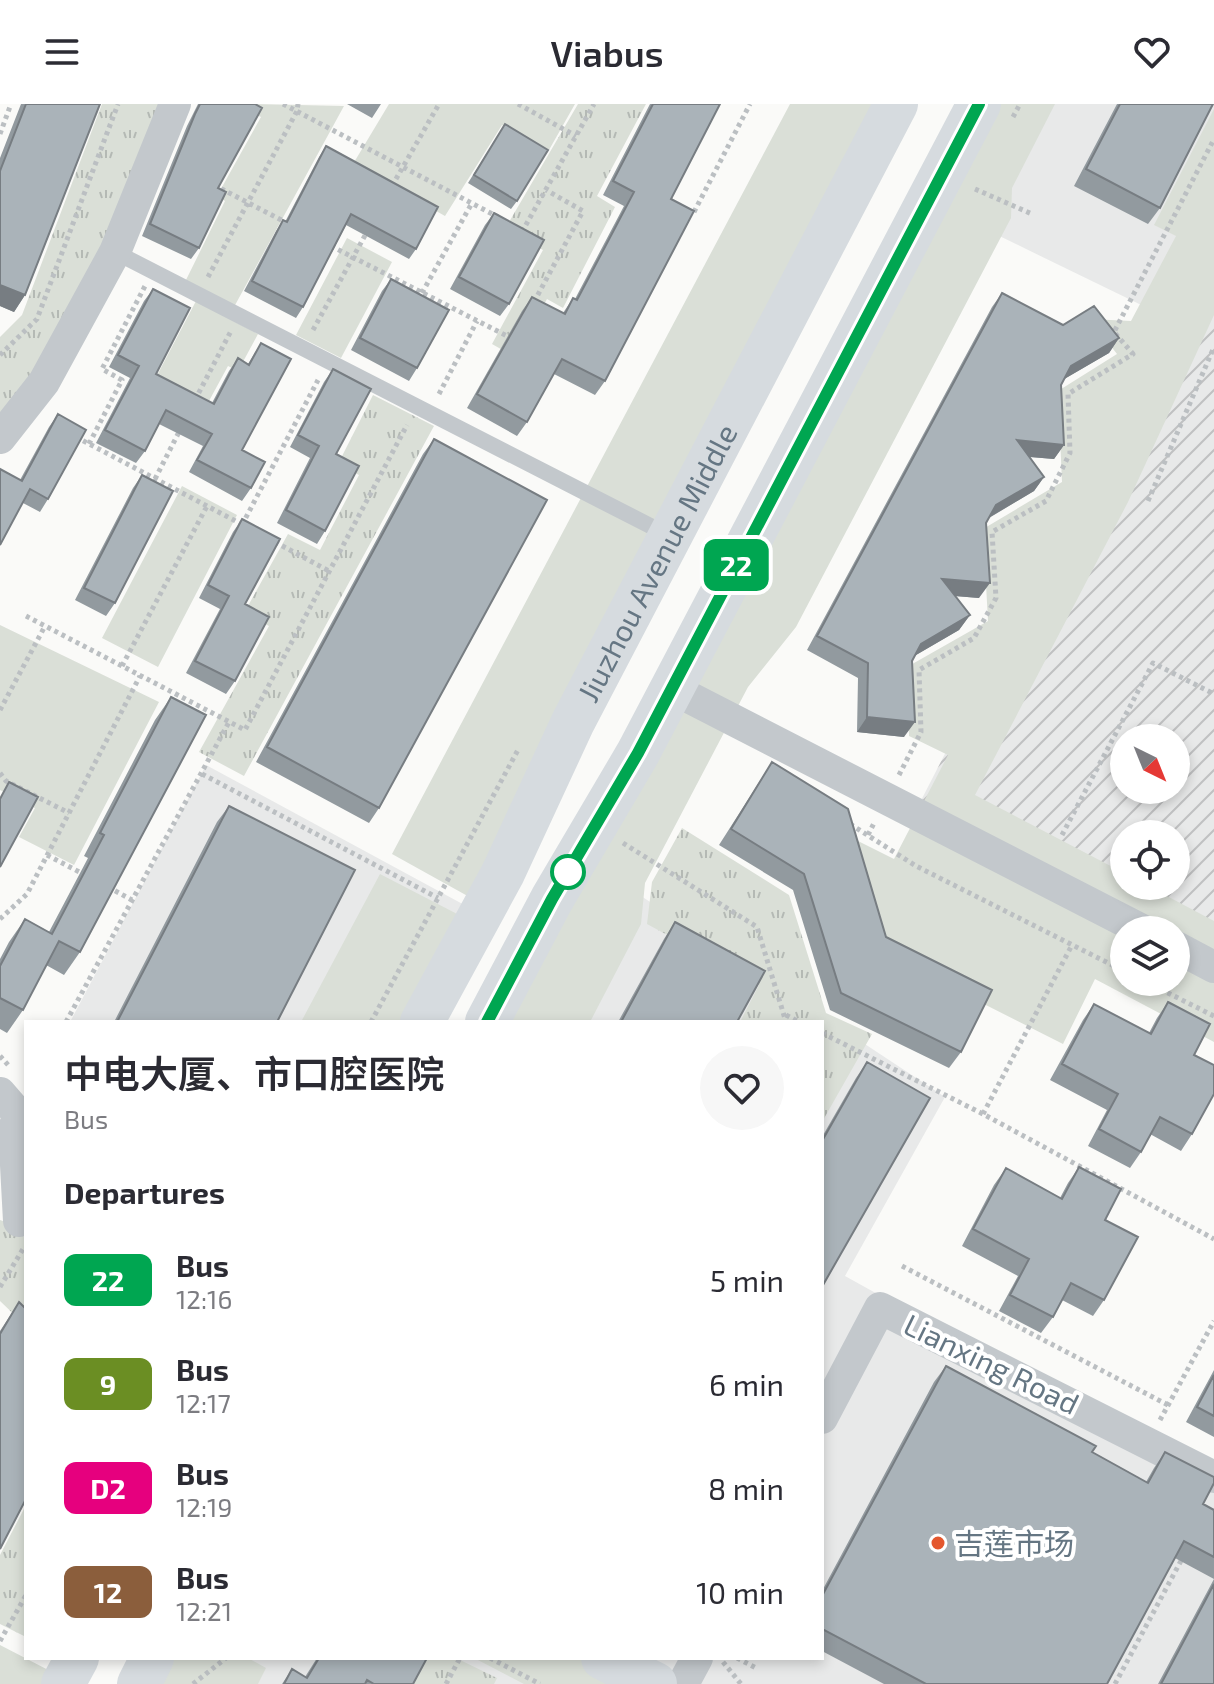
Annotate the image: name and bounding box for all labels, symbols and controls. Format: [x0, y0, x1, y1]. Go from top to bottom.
icon: menu [40, 30, 84, 74]
icon: heart [1130, 30, 1174, 74]
text: Viabus [550, 31, 664, 74]
street label: Jiuzhou Avenue Middle [569, 418, 744, 707]
line badge: 22 [700, 539, 772, 591]
text: 22 [720, 548, 752, 582]
north arrow [1110, 724, 1190, 804]
map controls [1110, 724, 1190, 996]
button: locate [1110, 820, 1190, 900]
unlabelled marker [551, 855, 585, 889]
button: layers [1110, 916, 1190, 996]
button: heart [700, 1046, 784, 1130]
text: 中电大厦、市口腔医院 [64, 1050, 444, 1096]
text: Bus [64, 1103, 108, 1134]
text: Departures [64, 1174, 225, 1210]
text: Bus [176, 1247, 229, 1283]
text: 5 min [710, 1262, 784, 1298]
text: 22 [92, 1263, 124, 1297]
text: 12:16 [176, 1283, 232, 1314]
street label: Lianxing Road [899, 1305, 1085, 1421]
text: Bus [176, 1351, 229, 1387]
text: 6 min [709, 1366, 784, 1402]
text: 9 [100, 1367, 116, 1401]
text: 12:17 [176, 1387, 231, 1418]
text: Bus [176, 1455, 229, 1491]
text: 8 min [708, 1470, 784, 1506]
text: D2 [90, 1471, 126, 1505]
text: 12:19 [176, 1491, 232, 1522]
place label: 吉莲市场 [954, 1525, 1074, 1561]
marker: 吉莲市场 [929, 1534, 947, 1552]
text: Bus [176, 1559, 229, 1595]
text: 10 min [696, 1574, 784, 1610]
text: 12 [94, 1575, 122, 1609]
text: 12:21 [176, 1595, 232, 1626]

